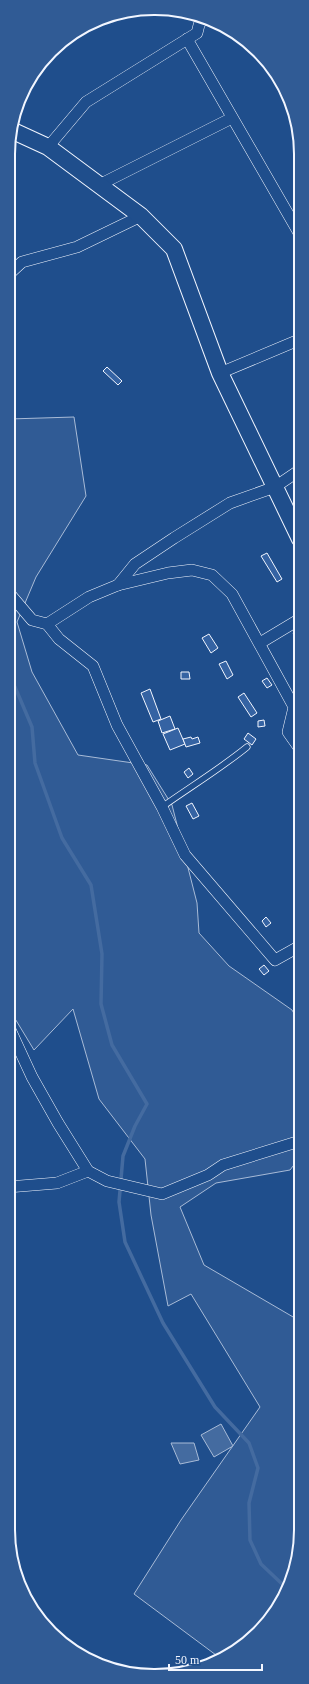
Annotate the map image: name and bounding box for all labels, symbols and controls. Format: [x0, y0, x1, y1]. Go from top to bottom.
scale bar [169, 1646, 262, 1672]
text: 50 m [175, 1653, 200, 1667]

